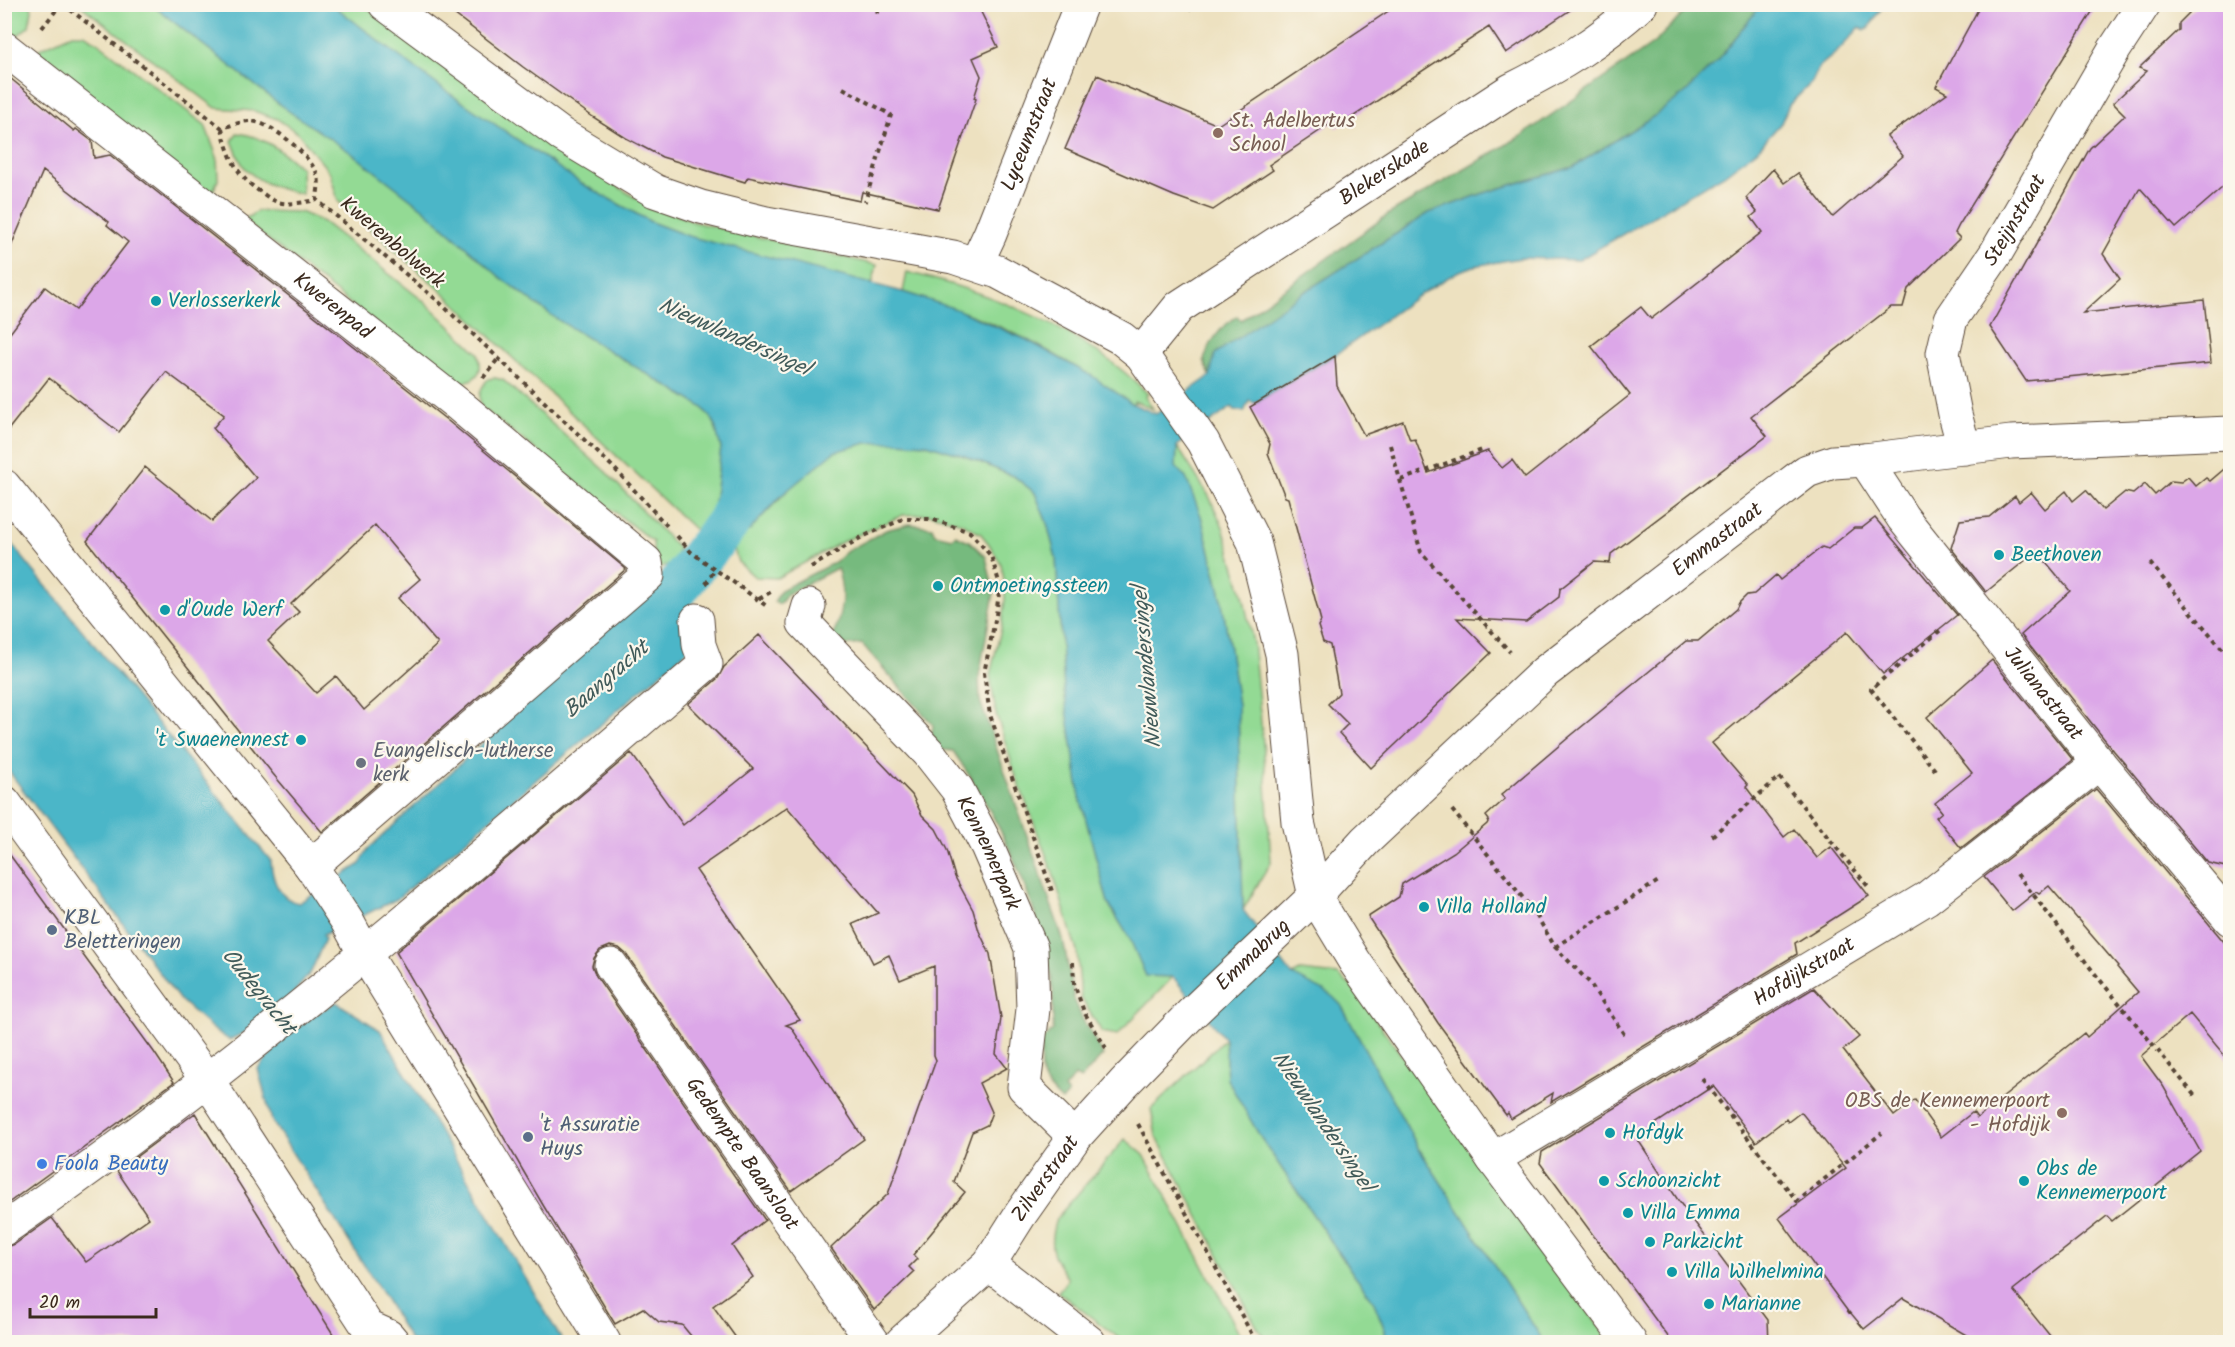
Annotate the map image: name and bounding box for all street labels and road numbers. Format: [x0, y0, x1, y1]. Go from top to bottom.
street label: Lyceumstraat [992, 72, 1067, 196]
street label: Blekerskade [1332, 130, 1437, 215]
street label: Steijnstraat [1975, 167, 2055, 273]
street label: Kwerenbolwerk [332, 189, 452, 297]
street label: Kwerenpad [286, 264, 380, 348]
street label: Emmastraat [1665, 493, 1771, 586]
street label: Julianastraat [1995, 639, 2092, 748]
street label: Kennemerpark [947, 790, 1029, 916]
street label: Emmabrug [1208, 911, 1298, 999]
street label: Hofdijkstraat [1747, 928, 1862, 1015]
street label: Gedempte Baansloot [677, 1070, 808, 1238]
street label: Zilverstraat [1003, 1128, 1088, 1229]

